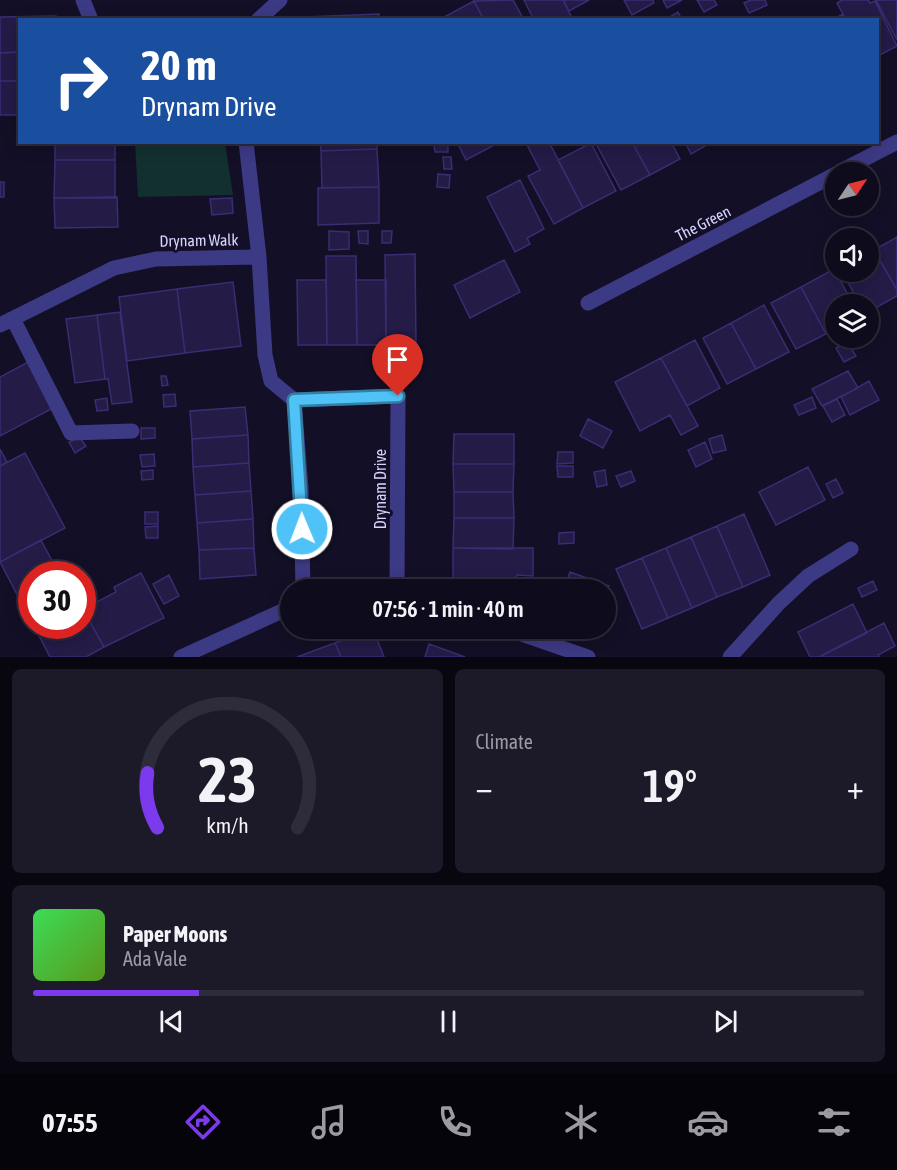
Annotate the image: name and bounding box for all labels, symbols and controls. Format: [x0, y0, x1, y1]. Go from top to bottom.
text: 20 m [141, 41, 216, 89]
icon: right [42, 42, 120, 120]
text: Drynam Drive [141, 91, 276, 122]
north arrow [825, 162, 879, 216]
map controls [825, 162, 879, 348]
street label: The Green [672, 202, 734, 244]
button: sound [825, 228, 879, 282]
street label: Drynam Walk [159, 230, 239, 251]
button: layers [825, 294, 879, 348]
pin [372, 334, 423, 396]
icon: arrive [381, 343, 414, 376]
street label: Drynam Drive [371, 449, 390, 529]
position arrow [270, 497, 334, 561]
speed limit sign: 30 [18, 561, 96, 639]
text: 07:56 · 1 min · 40 m [372, 596, 524, 622]
text: Climate [476, 730, 533, 753]
text: 23 [198, 744, 257, 815]
text: 19° [642, 760, 697, 812]
text: − [476, 768, 493, 806]
text: + [847, 768, 864, 806]
text: km/h [206, 813, 249, 838]
text: Paper Moons [123, 921, 227, 947]
text: Ada Vale [123, 947, 187, 970]
icon: previous [155, 1005, 188, 1038]
icon: pause [432, 1005, 465, 1038]
icon: next [709, 1005, 742, 1038]
icon: directions [182, 1101, 224, 1143]
icon: music [308, 1101, 350, 1143]
icon: phone [434, 1101, 476, 1143]
icon: climate [560, 1101, 602, 1143]
icon: car [687, 1101, 729, 1143]
icon: filters [813, 1101, 855, 1143]
text: 07:55 [42, 1107, 98, 1138]

